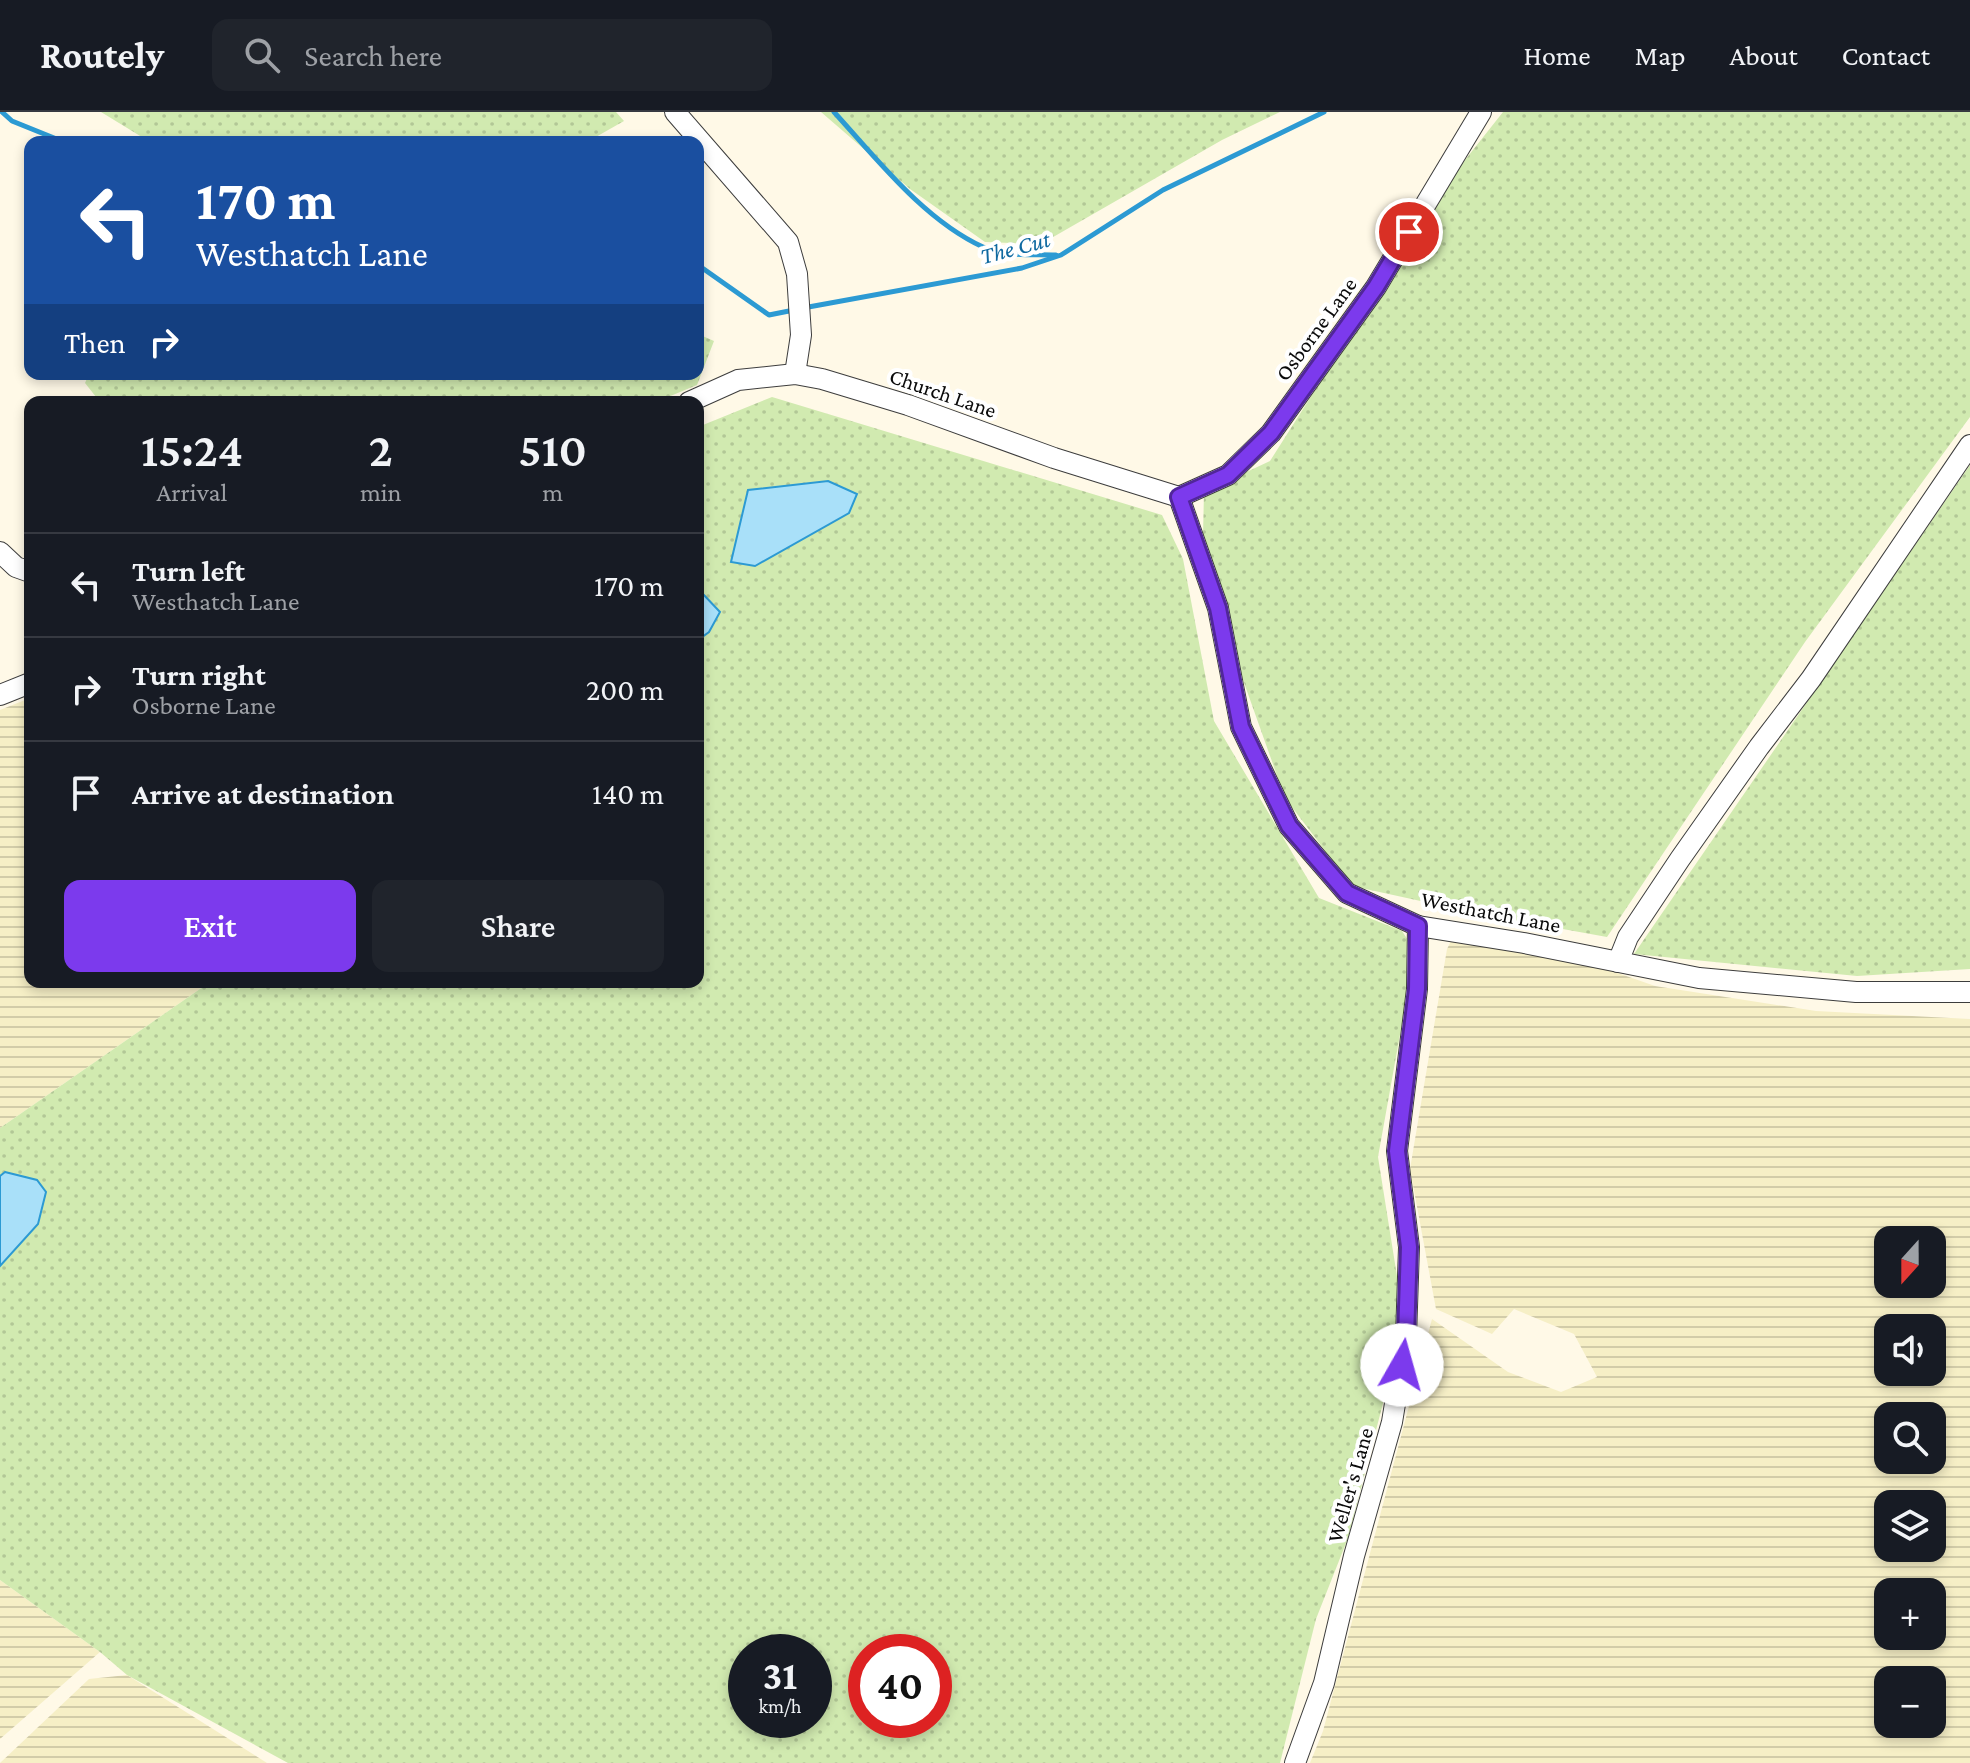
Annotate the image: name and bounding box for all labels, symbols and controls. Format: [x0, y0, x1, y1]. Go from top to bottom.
search box [212, 19, 772, 91]
icon: search [240, 33, 284, 77]
text: Routely [40, 34, 164, 76]
text: Search here [304, 39, 442, 72]
text: Home [1524, 40, 1591, 71]
text: Map [1635, 40, 1686, 71]
text: About [1730, 40, 1798, 71]
text: Contact [1842, 40, 1930, 71]
icon: left [64, 168, 168, 272]
text: 170 m [196, 169, 335, 231]
pin [1375, 198, 1443, 266]
icon: arrive [1387, 210, 1431, 254]
water label: The Cut [977, 224, 1054, 269]
text: Westhatch Lane [196, 234, 428, 274]
street label: Osborne Lane [1270, 272, 1362, 386]
icon: right [142, 320, 186, 364]
text: Then [64, 326, 126, 359]
street label: Church Lane [886, 363, 1000, 423]
text: 15:24 [141, 423, 243, 476]
text: 2 [369, 423, 393, 476]
text: 510 [519, 423, 587, 476]
text: Arrival [157, 478, 227, 507]
text: min [360, 478, 402, 507]
text: m [542, 478, 563, 507]
text: Turn left [132, 554, 245, 587]
icon: left [64, 563, 108, 607]
text: 170 m [594, 569, 664, 602]
text: Westhatch Lane [132, 587, 299, 616]
text: Turn right [132, 658, 266, 691]
icon: right [64, 667, 108, 711]
text: 200 m [586, 673, 664, 706]
text: Osborne Lane [132, 691, 276, 720]
icon: arrive [64, 771, 108, 815]
text: Arrive at destination [132, 777, 394, 810]
text: 140 m [592, 777, 664, 810]
button: Exit [64, 880, 356, 972]
button: Share [372, 880, 664, 972]
street label: Westhatch Lane [1419, 886, 1563, 938]
north arrow [1874, 1226, 1946, 1298]
map controls [1874, 1226, 1946, 1738]
button: sound [1874, 1314, 1946, 1386]
position arrow [1360, 1323, 1444, 1407]
button: search [1874, 1402, 1946, 1474]
street label: Weller's Lane [1322, 1425, 1378, 1545]
button: layers [1874, 1490, 1946, 1562]
button: + [1874, 1578, 1946, 1650]
speed limit sign: 40 [848, 1634, 952, 1738]
text: 31 [763, 1653, 797, 1698]
button: − [1874, 1666, 1946, 1738]
text: km/h [758, 1695, 802, 1717]

